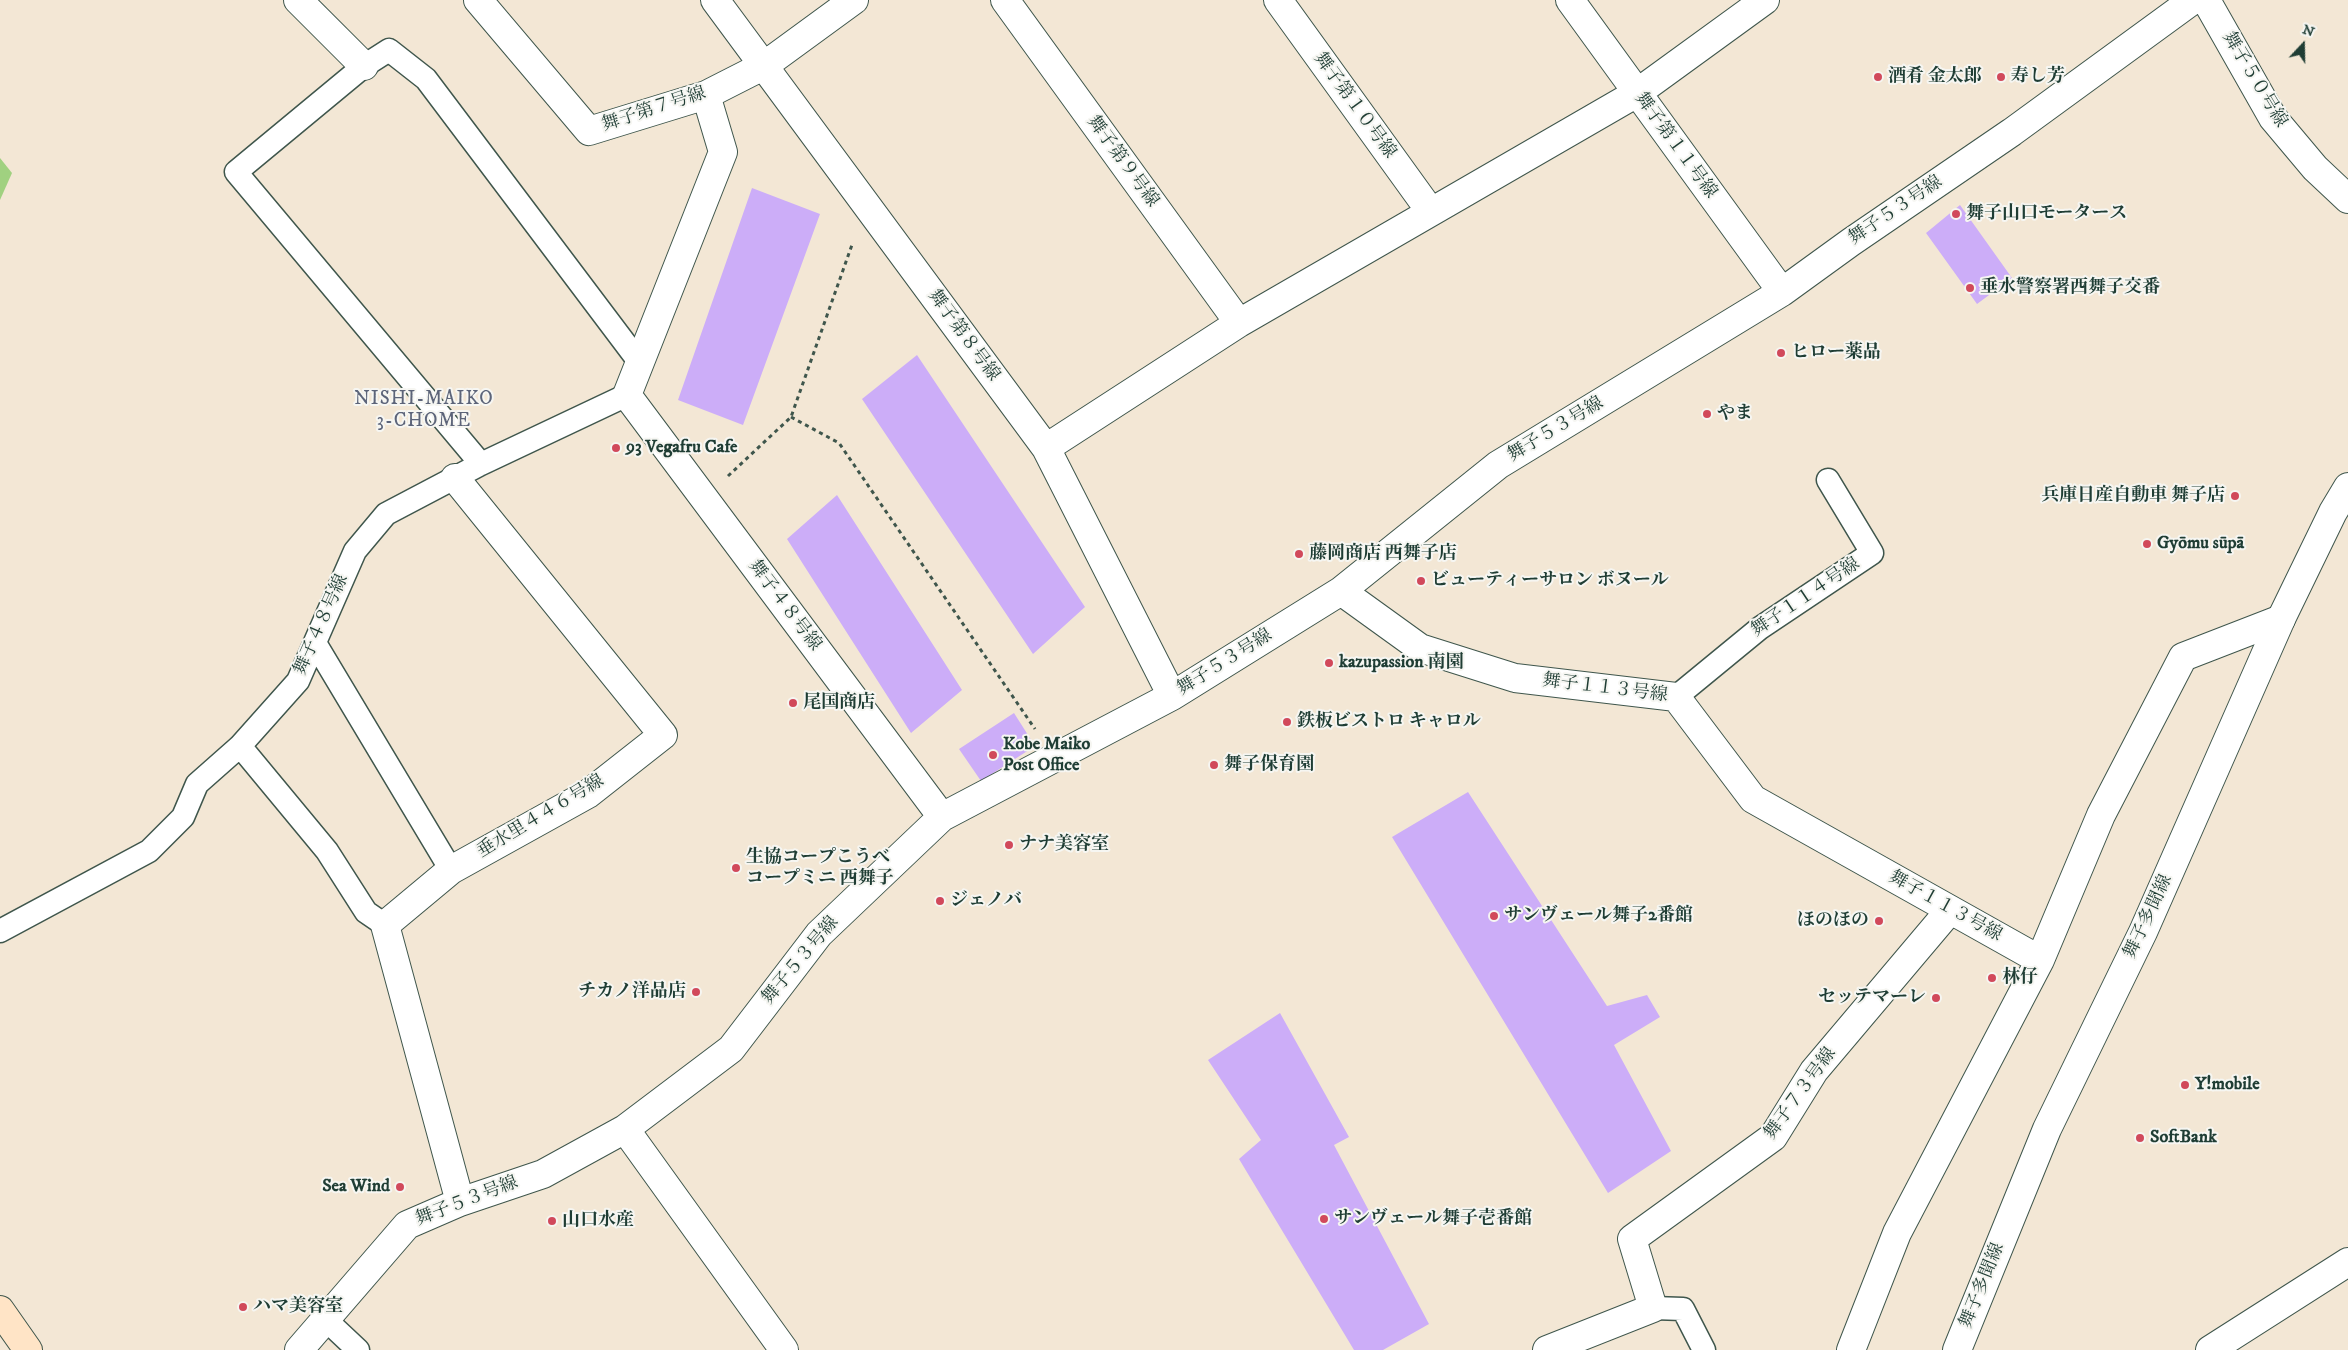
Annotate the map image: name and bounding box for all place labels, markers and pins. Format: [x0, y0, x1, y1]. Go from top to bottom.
place label: 酒肴 金太郎 [1888, 66, 1982, 88]
place label: 寿し芳 [2011, 66, 2065, 88]
marker: 酒肴 金太郎 [1872, 71, 1884, 83]
marker: 寿し芳 [1995, 71, 2007, 83]
place label: 舞子山口モータース [1966, 203, 2127, 225]
marker: 舞子山口モータース [1950, 208, 1962, 220]
place label: 垂水警察署西舞子交番 [1980, 277, 2160, 299]
marker: 垂水警察署西舞子交番 [1964, 282, 1976, 294]
place label: ヒロー薬品 [1791, 342, 1881, 364]
marker: ヒロー薬品 [1775, 347, 1787, 359]
place label: やま [1717, 403, 1753, 425]
marker: やま [1701, 408, 1713, 420]
place label: 93 Vegafru Cafe [626, 437, 738, 459]
marker: 93 Vegafru Cafe [610, 442, 622, 454]
place label: 兵庫日産自動車 舞子店 [2041, 485, 2225, 507]
marker: 兵庫日産自動車 舞子店 [2229, 490, 2241, 502]
place label: Gyōmu sūpā [2157, 533, 2244, 555]
marker: Gyōmu sūpā [2141, 538, 2153, 550]
place label: 藤岡商店 西舞子店 [1309, 543, 1457, 565]
marker: 藤岡商店 西舞子店 [1293, 548, 1305, 560]
place label: ビューティーサロン ボヌール [1431, 570, 1669, 592]
marker: ビューティーサロン ボヌール [1415, 575, 1427, 587]
place label: kazupassion 南園 [1339, 652, 1463, 674]
marker: kazupassion 南園 [1323, 657, 1335, 669]
place label: 尾国商店 [803, 692, 875, 714]
marker: 尾国商店 [787, 697, 799, 709]
place label: 鉄板ビストロ キャロル [1297, 711, 1481, 733]
marker: 鉄板ビストロ キャロル [1281, 716, 1293, 728]
place label: Kobe Maiko Post Office [1003, 734, 1090, 776]
marker: Kobe Maiko Post Office [987, 749, 999, 761]
place label: 舞子保育園 [1224, 754, 1314, 776]
marker: 舞子保育園 [1208, 759, 1220, 771]
place label: ナナ美容室 [1019, 834, 1109, 856]
marker: ナナ美容室 [1003, 839, 1015, 851]
place label: 生協コープこうべ コープミニ 西舞子 [746, 847, 894, 890]
marker: 生協コープこうべ コープミニ 西舞子 [730, 862, 742, 874]
place label: ジェノバ [950, 890, 1022, 912]
marker: ジェノバ [934, 895, 946, 907]
place label: サンヴェール舞子2番館 [1504, 905, 1693, 927]
marker: サンヴェール舞子2番館 [1488, 910, 1500, 922]
place label: ほのほの [1797, 910, 1869, 932]
marker: ほのほの [1873, 915, 1885, 927]
place label: 林仔 [2002, 967, 2038, 989]
marker: 林仔 [1986, 972, 1998, 984]
place label: チカノ洋品店 [578, 981, 686, 1003]
marker: チカノ洋品店 [690, 986, 702, 998]
place label: セッテマーレ [1818, 987, 1926, 1009]
marker: セッテマーレ [1930, 992, 1942, 1004]
place label: Y!mobile [2195, 1074, 2260, 1096]
marker: Y!mobile [2179, 1079, 2191, 1091]
place label: SoftBank [2150, 1127, 2217, 1149]
marker: SoftBank [2134, 1132, 2146, 1144]
place label: Sea Wind [322, 1176, 390, 1198]
marker: Sea Wind [394, 1181, 406, 1193]
place label: サンヴェール舞子壱番館 [1334, 1208, 1532, 1230]
place label: 山口水産 [562, 1210, 634, 1232]
marker: サンヴェール舞子壱番館 [1318, 1213, 1330, 1225]
marker: 山口水産 [546, 1215, 558, 1227]
place label: ハマ美容室 [253, 1296, 343, 1318]
marker: ハマ美容室 [237, 1301, 249, 1313]

